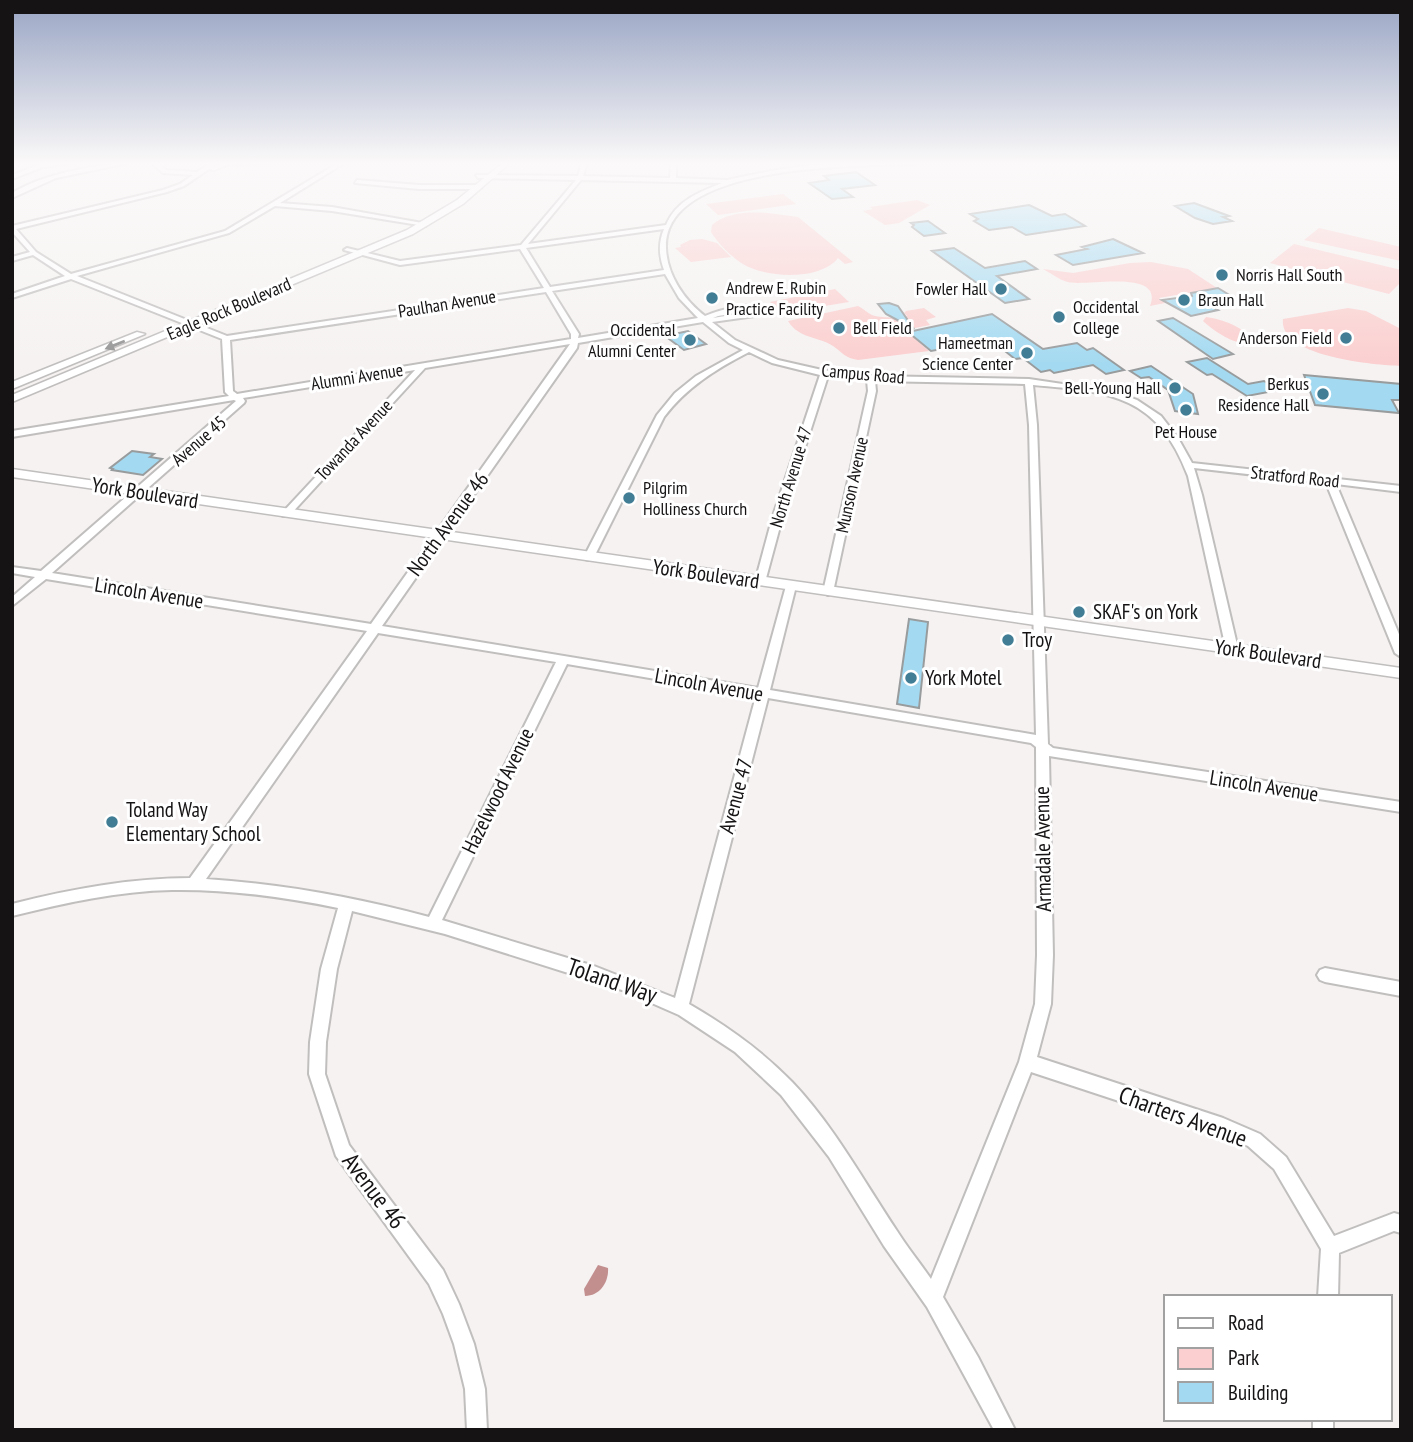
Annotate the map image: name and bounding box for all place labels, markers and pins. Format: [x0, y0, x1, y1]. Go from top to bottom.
place label: Norris Hall South [1236, 263, 1342, 286]
marker: Norris Hall South [1214, 267, 1230, 283]
place label: Andrew E. Rubin Practice Facility [726, 276, 826, 320]
place label: Fowler Hall [916, 277, 988, 300]
marker: Fowler Hall [993, 281, 1009, 297]
place label: Braun Hall [1198, 288, 1264, 311]
marker: Andrew E. Rubin Practice Facility [704, 290, 720, 306]
marker: Braun Hall [1176, 292, 1192, 308]
place label: Occidental College [1073, 295, 1140, 339]
marker: Occidental College [1051, 309, 1067, 325]
place label: Bell Field [853, 316, 912, 339]
place label: Occidental Alumni Center [588, 318, 677, 362]
marker: Bell Field [831, 320, 847, 336]
place label: Anderson Field [1239, 326, 1332, 349]
marker: Anderson Field [1338, 330, 1354, 346]
place label: Hameetman Science Center [922, 331, 1013, 375]
marker: Occidental Alumni Center [682, 332, 698, 348]
marker: Hameetman Science Center [1019, 345, 1035, 361]
place label: Berkus Residence Hall [1218, 372, 1310, 416]
place label: Bell-Young Hall [1064, 376, 1162, 399]
marker: Bell-Young Hall [1167, 380, 1183, 396]
marker: Berkus Residence Hall [1315, 386, 1331, 402]
marker: Pet House [1178, 402, 1194, 418]
place label: Pet House [1155, 420, 1217, 443]
place label: Pilgrim Holliness Church [643, 476, 747, 520]
marker: Pilgrim Holliness Church [621, 490, 637, 506]
place label: SKAF's on York [1093, 598, 1198, 625]
marker: SKAF's on York [1071, 604, 1087, 620]
place label: Troy [1022, 626, 1052, 653]
marker: Troy [1000, 632, 1016, 648]
place label: York Motel [925, 664, 1002, 691]
marker: York Motel [903, 670, 919, 686]
place label: Toland Way Elementary School [126, 796, 261, 847]
marker: Toland Way Elementary School [104, 814, 120, 830]

